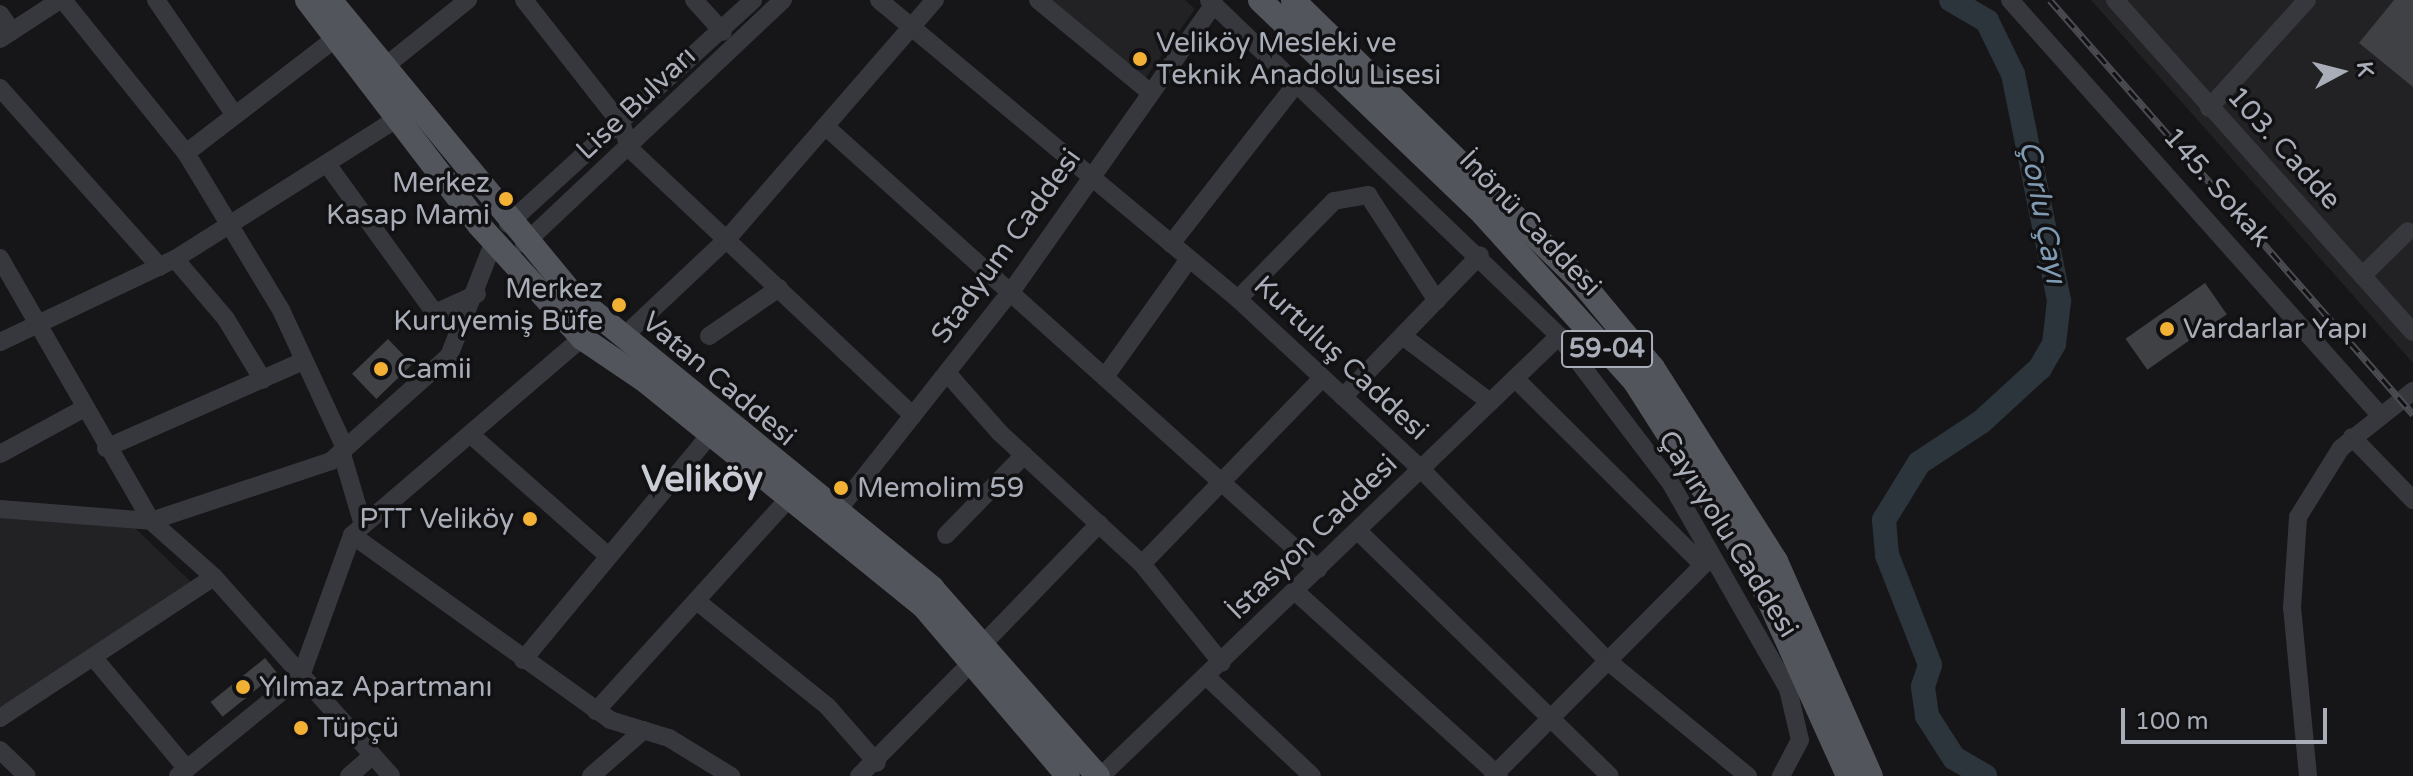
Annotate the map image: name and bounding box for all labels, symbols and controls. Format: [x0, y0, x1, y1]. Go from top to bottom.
place label: Veliköy Mesleki ve Teknik Anadolu Lisesi [1156, 26, 1441, 92]
north arrow [2301, 32, 2381, 112]
street label: Lise Bulvarı [569, 39, 703, 167]
marker: Veliköy Mesleki ve Teknik Anadolu Lisesi [1131, 50, 1149, 68]
text: K [2351, 60, 2379, 78]
street label: 103. Cadde [2220, 80, 2348, 216]
street label: 145. Sokak [2156, 120, 2278, 254]
water label: Çorlu Çayı [2011, 138, 2073, 286]
street label: Stadyum Caddesi [924, 142, 1088, 350]
street label: İnönü Caddesi [1452, 143, 1608, 303]
place label: Merkez Kasap Mami [326, 166, 490, 232]
marker: Merkez Kasap Mami [497, 190, 515, 208]
street label: Kurtuluş Caddesi [1247, 269, 1435, 447]
place label: Merkez Kuruyemiş Büfe [393, 272, 603, 338]
marker: Merkez Kuruyemiş Büfe [610, 296, 628, 314]
street label: Vatan Caddesi [635, 305, 803, 453]
place label: Vardarlar Yapı [2183, 312, 2368, 346]
marker: Vardarlar Yapı [2158, 320, 2176, 338]
road number: 59-04 [1561, 327, 1653, 371]
place label: Camii [397, 352, 472, 386]
marker: Camii [372, 360, 390, 378]
street label: Çayıryolu Caddesi [1651, 424, 1805, 644]
street label: İstasyon Caddesi [1220, 447, 1404, 627]
district label: Veliköy [641, 458, 763, 502]
place label: Memolim 59 [857, 471, 1024, 505]
marker: Memolim 59 [832, 479, 850, 497]
place label: PTT Veliköy [359, 502, 514, 536]
marker: PTT Veliköy [521, 510, 539, 528]
place label: Yılmaz Apartmanı [259, 670, 493, 704]
marker: Yılmaz Apartmanı [234, 678, 252, 696]
scale bar [2125, 692, 2331, 742]
text: 100 m [2135, 707, 2209, 736]
place label: Tüpçü [317, 711, 399, 745]
marker: Tüpçü [292, 719, 310, 737]

